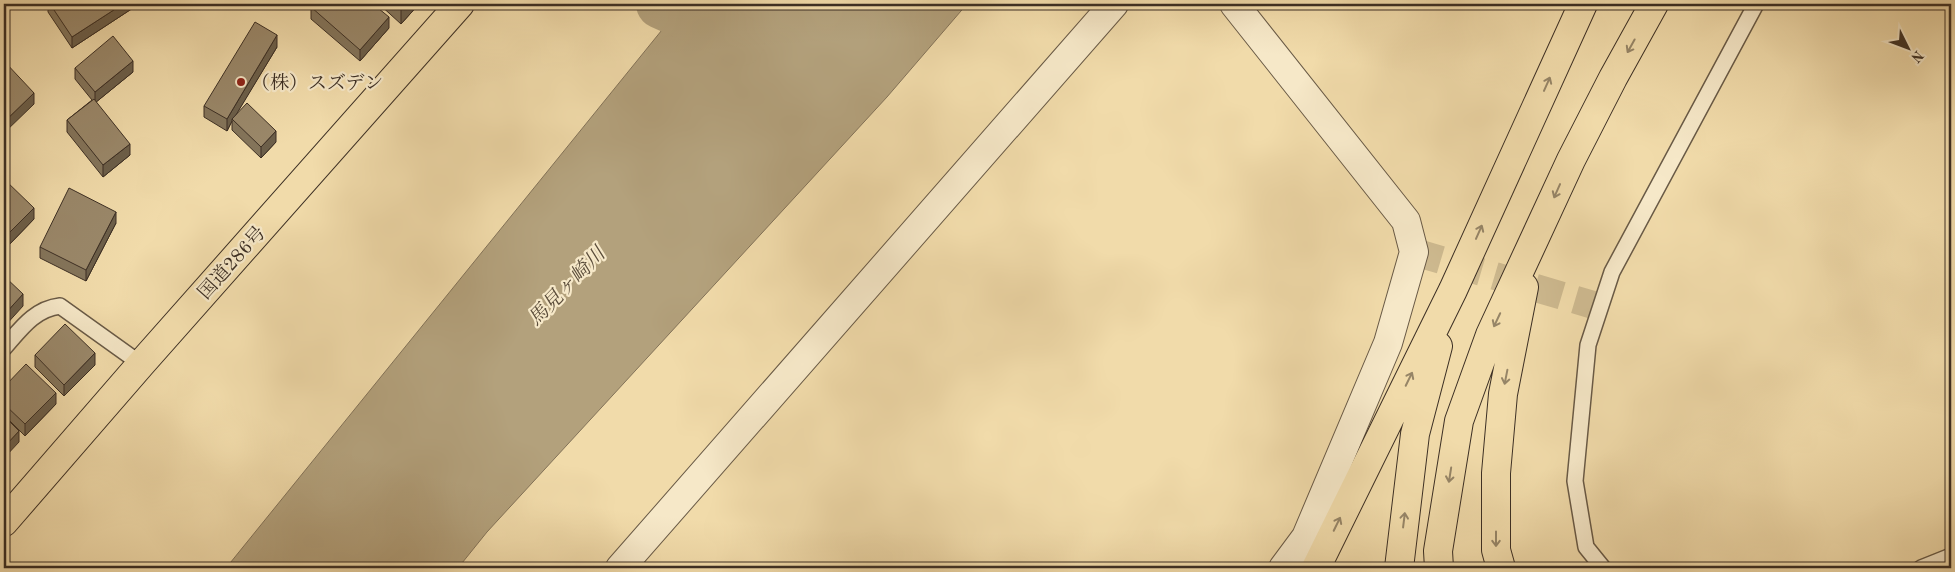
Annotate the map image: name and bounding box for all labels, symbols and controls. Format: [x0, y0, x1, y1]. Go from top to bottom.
north arrow [1882, 22, 1932, 72]
one-way arrow [1625, 39, 1635, 53]
text: N [1908, 47, 1926, 65]
place label: （株）スズデン [251, 72, 383, 94]
marker: （株）スズデン [235, 76, 247, 88]
one-way arrow [1542, 77, 1552, 92]
one-way arrow [1551, 183, 1561, 198]
street label: 国道286号 [194, 223, 270, 303]
one-way arrow [1475, 225, 1485, 240]
water label: 馬見ヶ崎川 [524, 242, 611, 330]
one-way arrow [1492, 312, 1502, 327]
one-way arrow [1500, 369, 1510, 385]
one-way arrow [1404, 371, 1414, 386]
one-way arrow [1445, 466, 1455, 482]
one-way arrow [1400, 512, 1410, 528]
one-way arrow [1333, 517, 1343, 532]
one-way arrow [1491, 531, 1501, 547]

